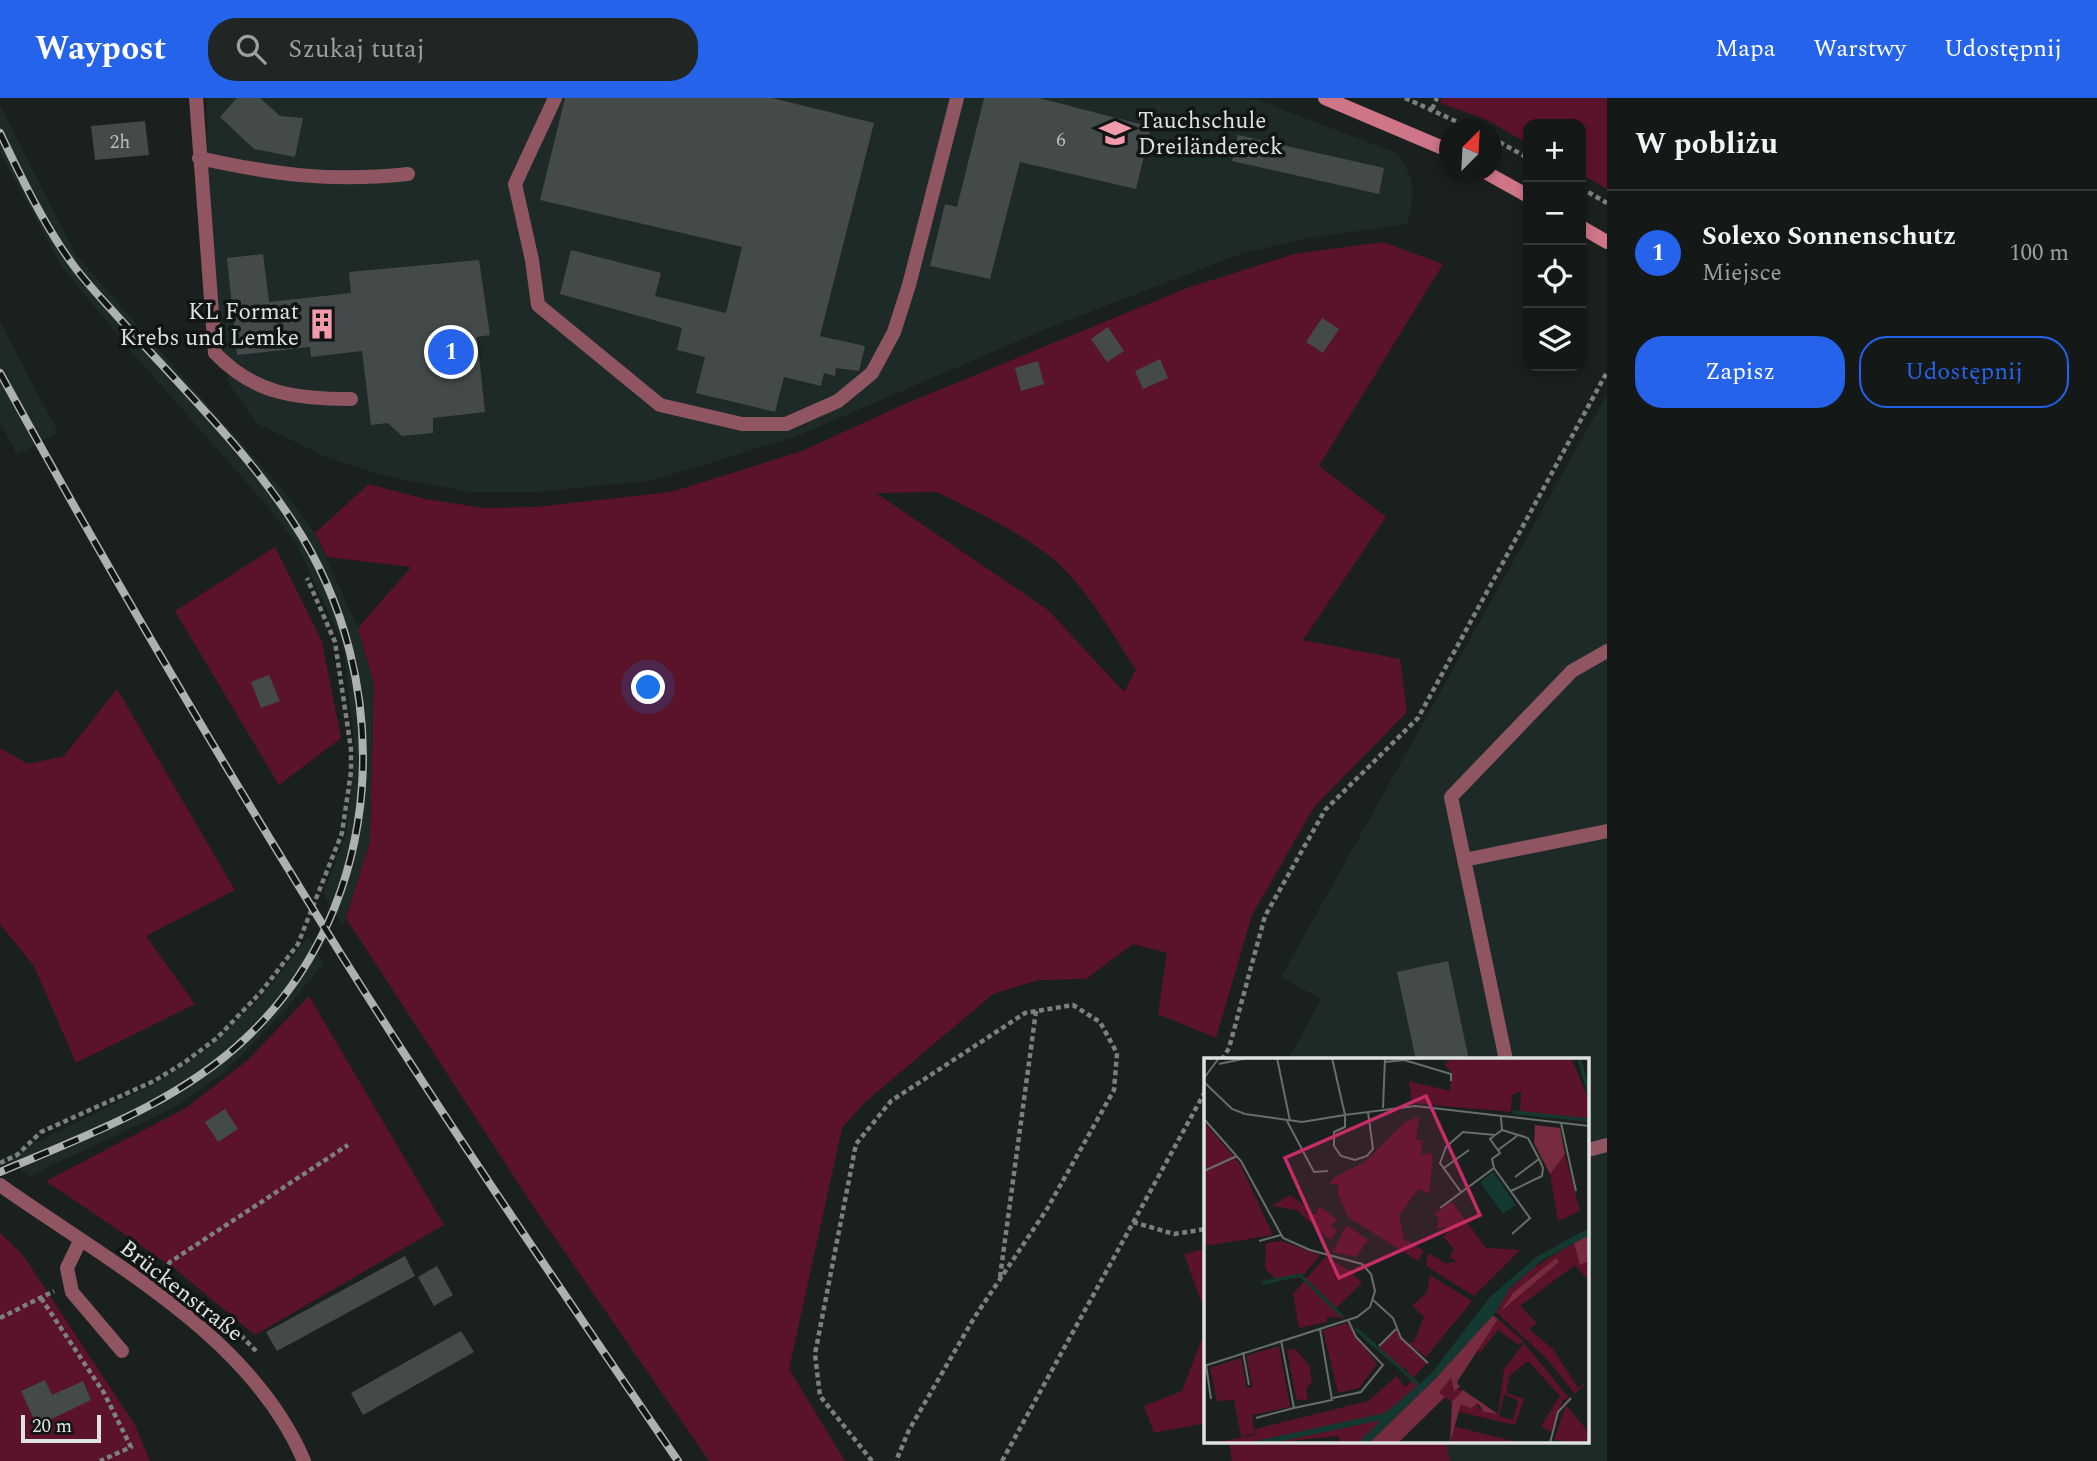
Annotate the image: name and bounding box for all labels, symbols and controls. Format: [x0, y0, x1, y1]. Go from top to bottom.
search box [208, 18, 698, 81]
text: Waypost [35, 24, 166, 74]
text: Szukaj tutaj [288, 29, 425, 69]
icon: search [232, 30, 270, 68]
text: Mapa [1715, 31, 1775, 67]
text: Warstwy [1813, 31, 1906, 67]
text: Udostępnij [1944, 31, 2062, 67]
place label: Tauchschule Dreiländereck [1138, 104, 1283, 165]
school or university icon: Tauchschule Dreiländereck [1098, 116, 1132, 150]
north arrow [1439, 119, 1502, 182]
map controls [1523, 119, 1586, 371]
button: + [1523, 119, 1586, 182]
text: W pobliżu [1635, 121, 1778, 167]
house number: 6 [1056, 126, 1066, 155]
house number: 2h [110, 128, 130, 157]
button: − [1523, 182, 1586, 245]
text: Solexo Sonnenschutz [1702, 216, 1956, 256]
text: 1 [1652, 236, 1664, 271]
text: 100 m [2009, 236, 2069, 271]
button: locate [1523, 245, 1586, 308]
text: Miejsce [1702, 256, 1782, 291]
place label: KL Format Krebs und Lemke [120, 295, 299, 356]
building icon: KL Format Krebs und Lemke [305, 307, 339, 341]
button: layers [1523, 308, 1586, 371]
pin: 1 [428, 326, 474, 378]
button: Zapisz [1635, 336, 1845, 408]
button: Udostępnij [1859, 336, 2069, 408]
your location [631, 670, 665, 704]
inset map [1204, 1058, 1590, 1444]
street label: Brückenstraße [112, 1232, 250, 1351]
scale bar [21, 1412, 102, 1444]
text: 20 m [32, 1412, 72, 1441]

